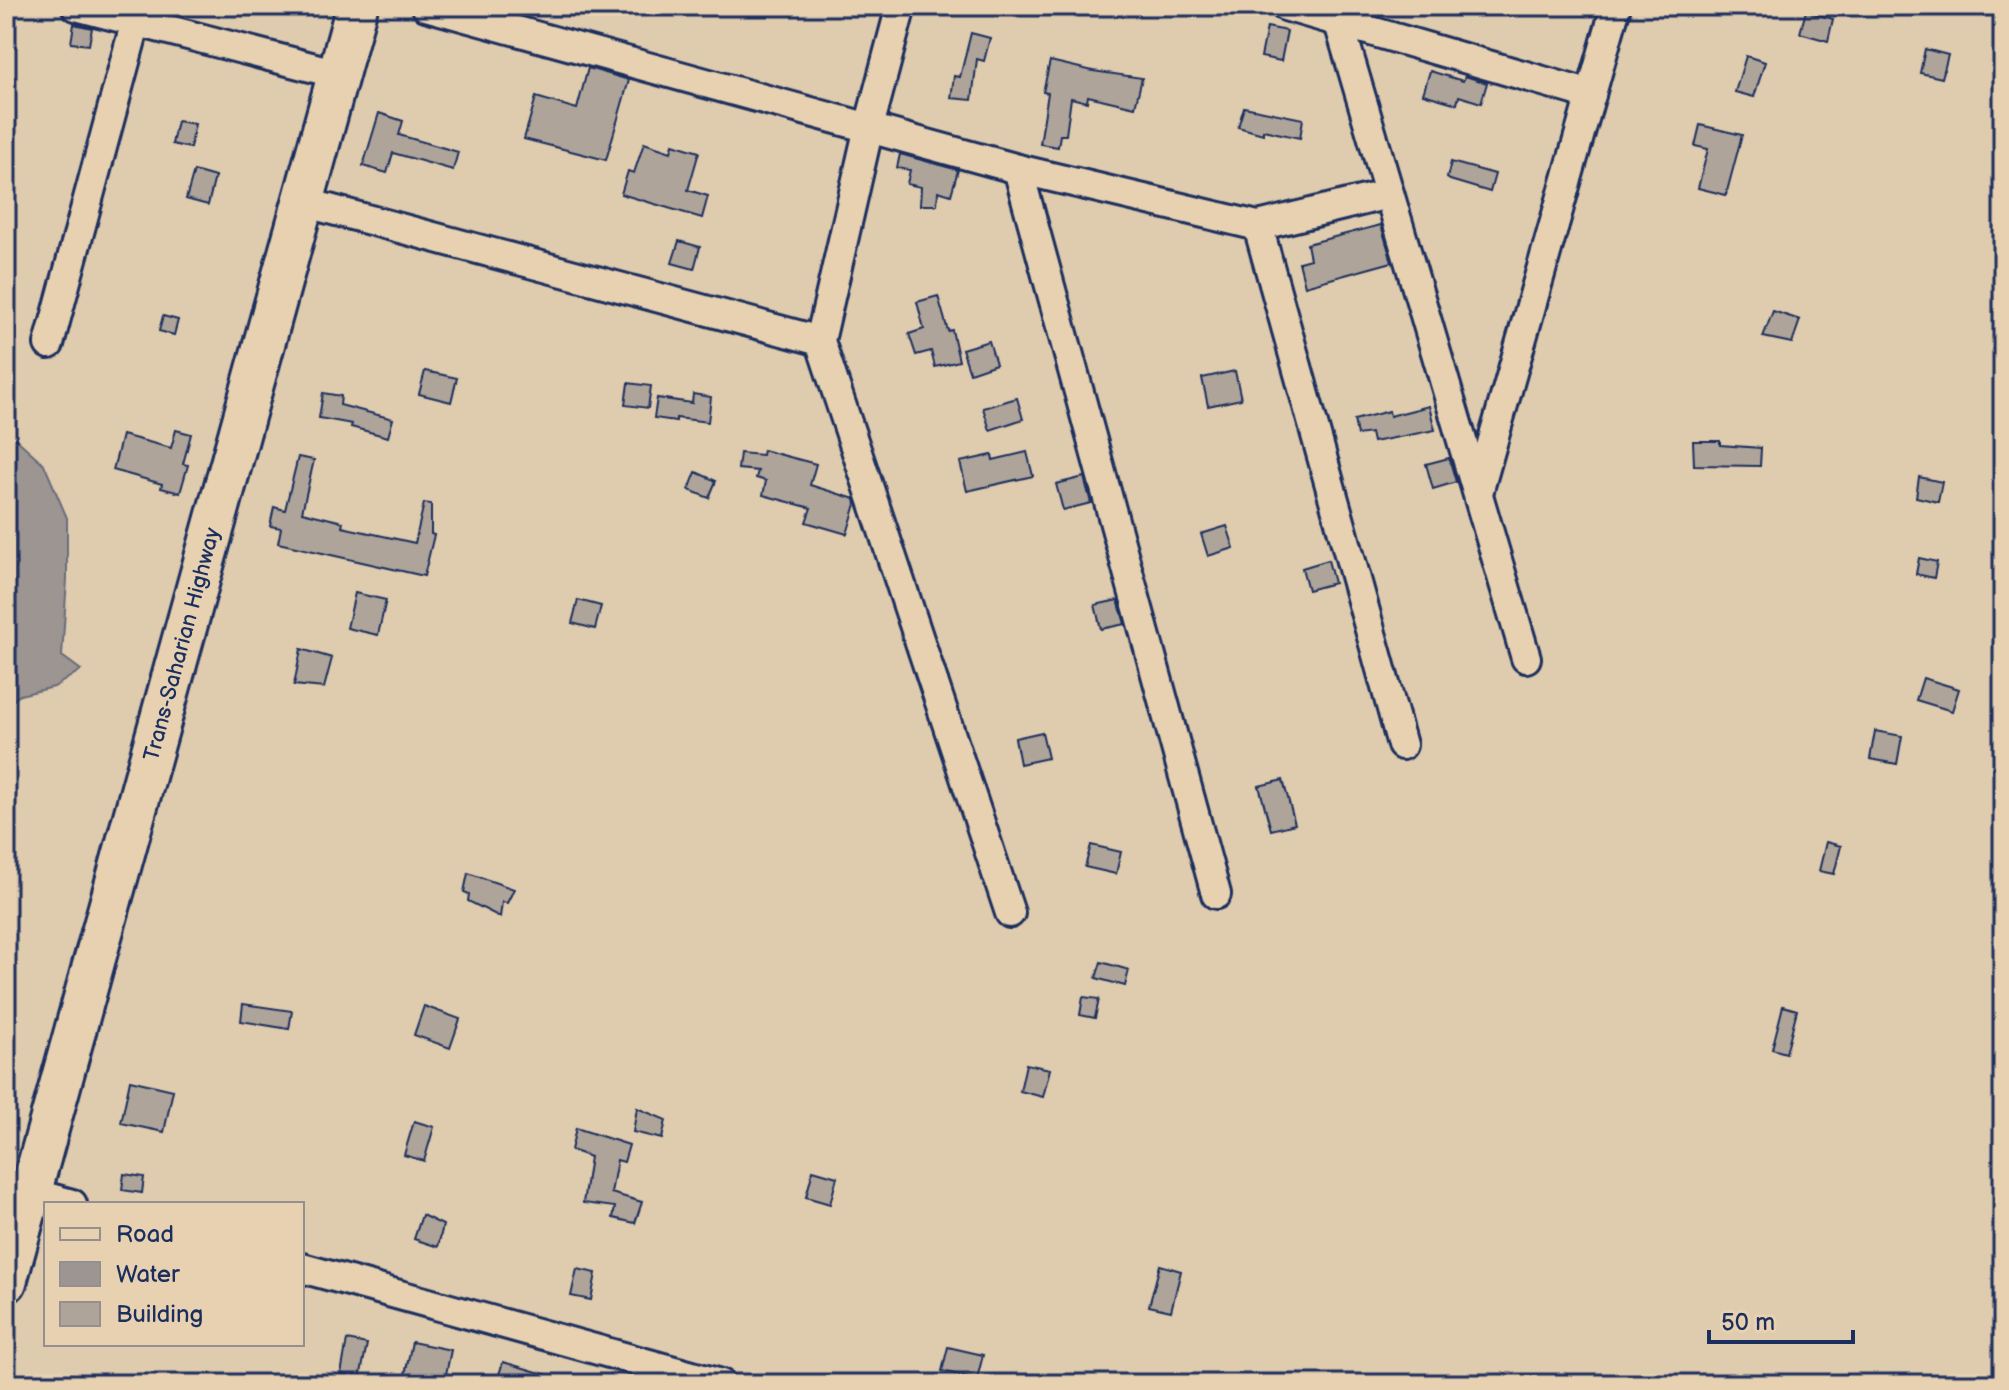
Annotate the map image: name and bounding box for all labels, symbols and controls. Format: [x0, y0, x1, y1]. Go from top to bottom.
street label: Trans-Saharian Highway [138, 525, 227, 764]
legend [44, 1202, 304, 1346]
text: Road [116, 1220, 174, 1249]
text: Water [116, 1260, 180, 1289]
scale bar [1709, 1294, 1853, 1344]
text: Building [116, 1300, 203, 1329]
text: 50 m [1721, 1308, 1775, 1337]

